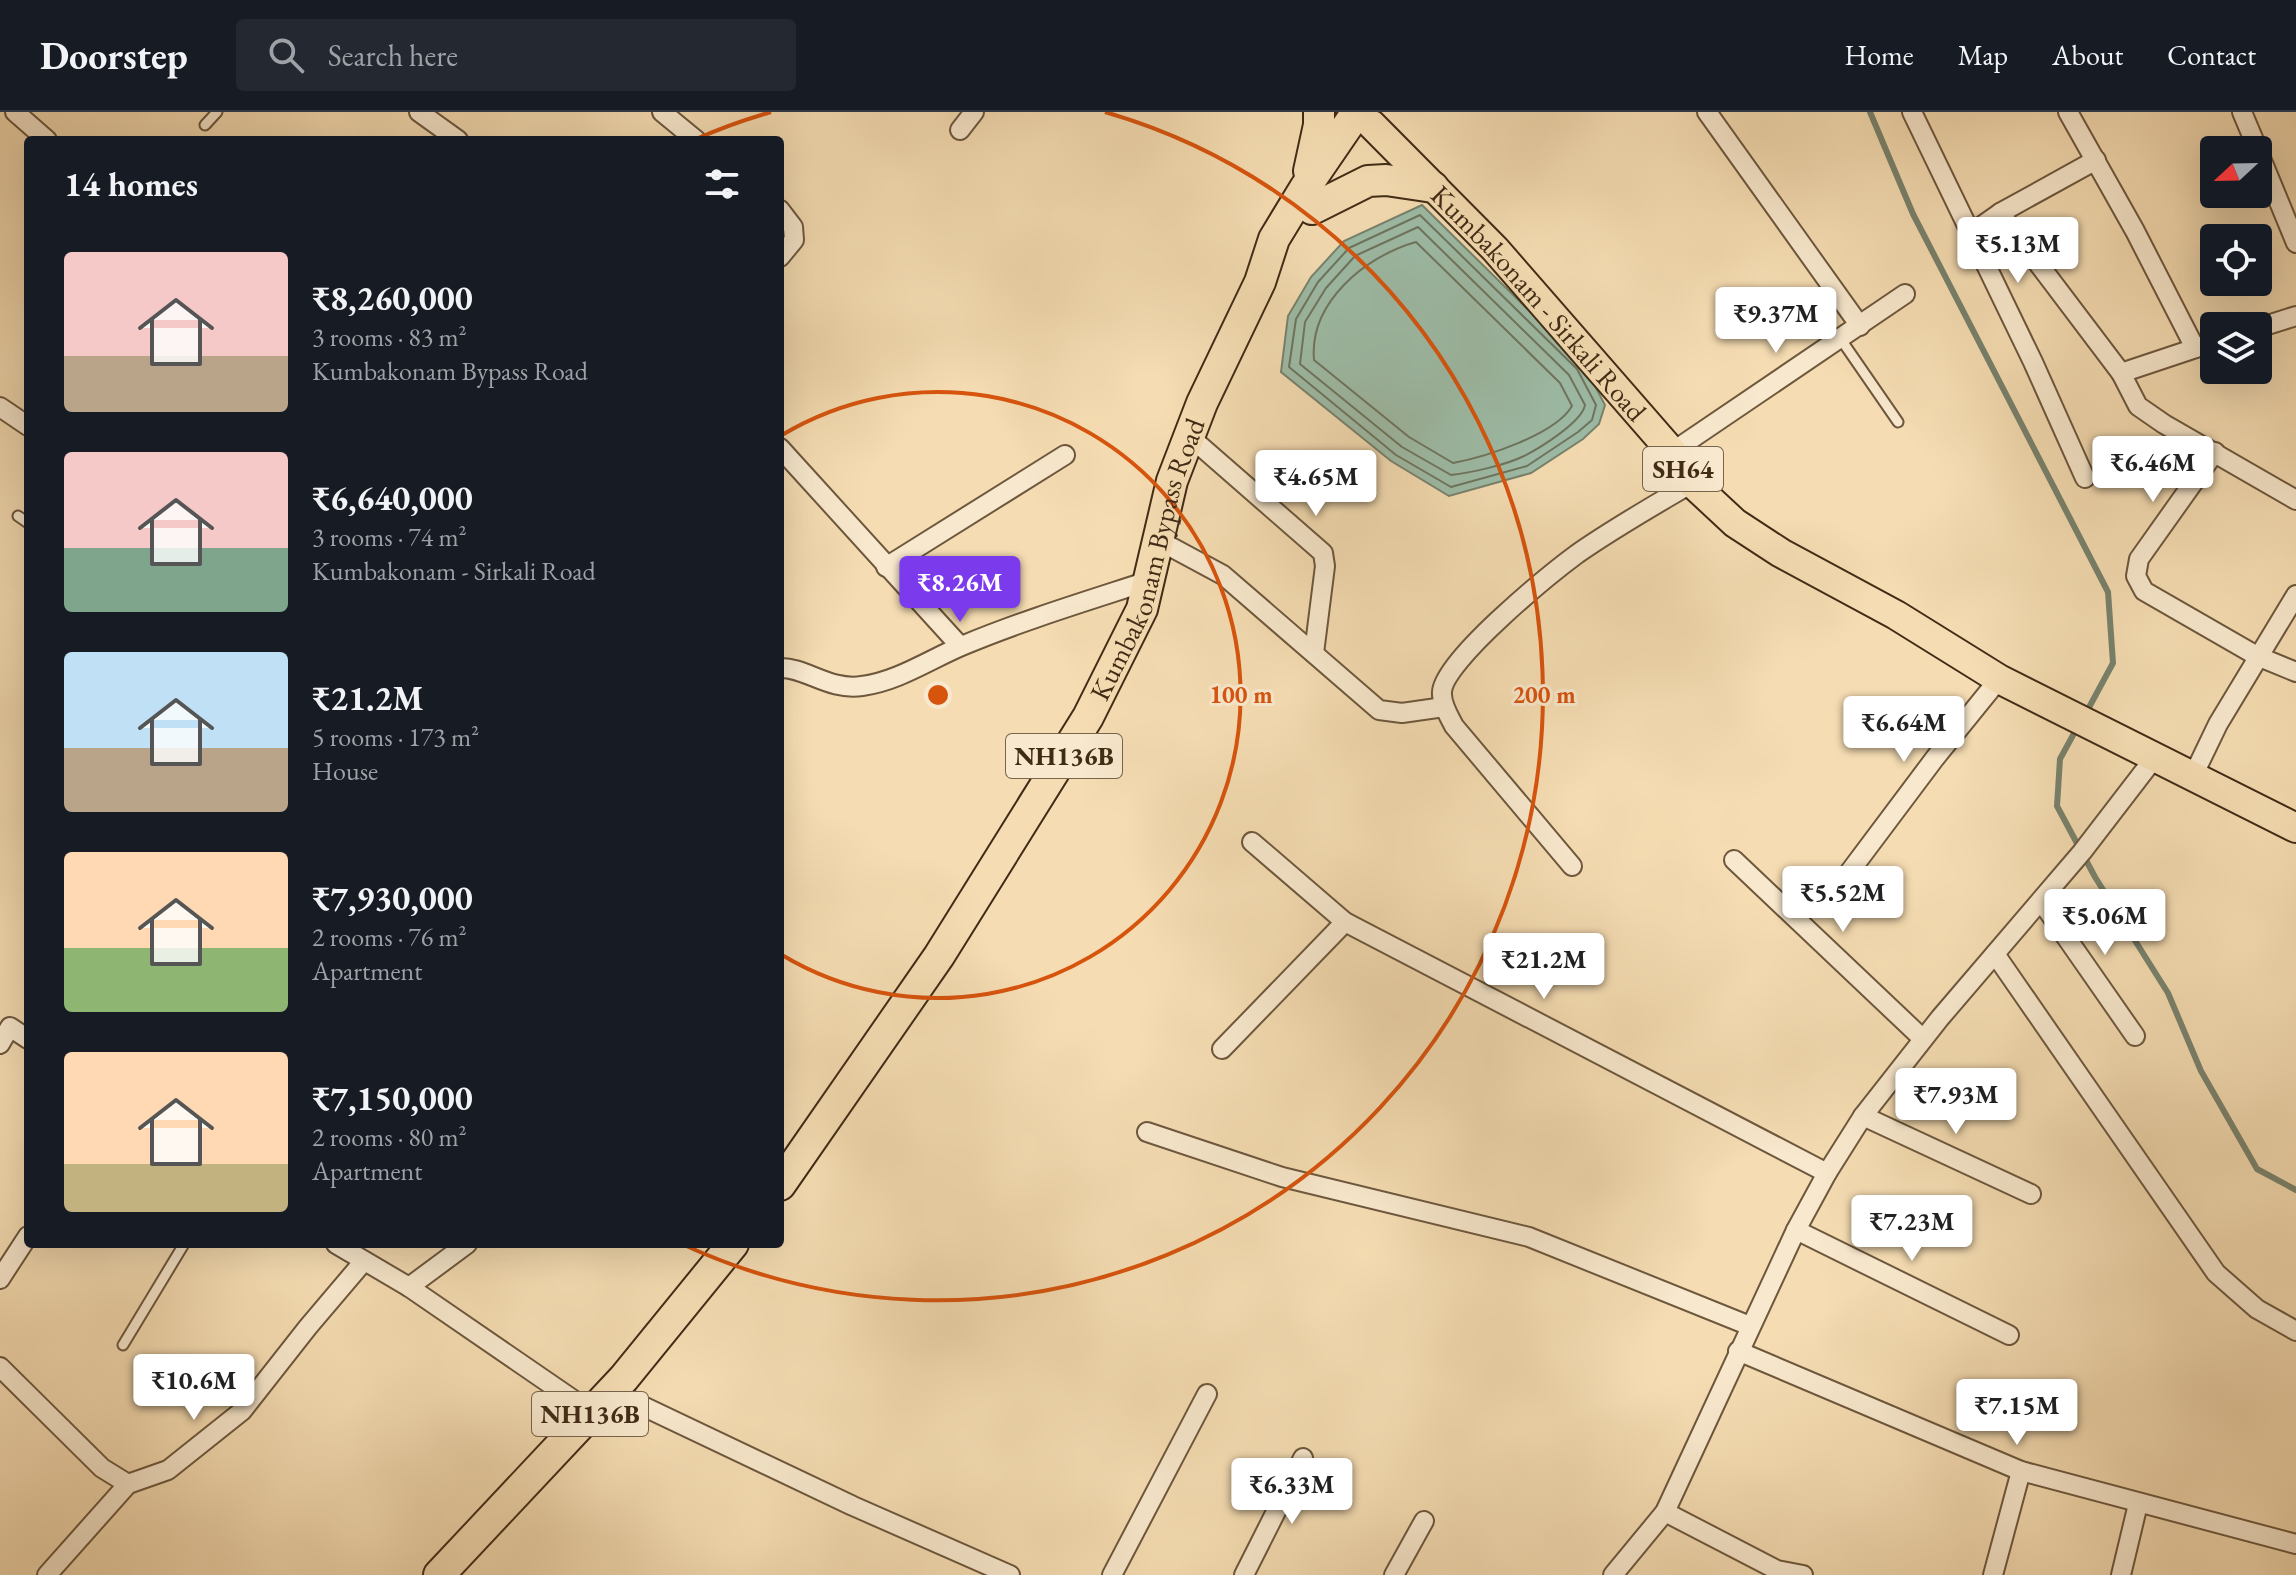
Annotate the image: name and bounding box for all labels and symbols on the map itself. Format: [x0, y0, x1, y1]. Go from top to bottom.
north arrow [2200, 136, 2272, 208]
street label: Kumbakonam - Sirkali Road [1423, 177, 1655, 429]
pin: ₹5.13M [1953, 217, 2083, 285]
pin: ₹9.37M [1711, 287, 1841, 355]
street label: Kumbakonam Bypass Road [1081, 412, 1213, 706]
pin: ₹6.46M [2088, 436, 2218, 504]
road number: SH64 [1643, 447, 1723, 491]
pin: ₹4.65M [1251, 450, 1381, 518]
pin: ₹8.26M [895, 556, 1025, 624]
text: 100 m [1209, 679, 1273, 710]
text: 200 m [1512, 679, 1576, 710]
centre of rings [924, 681, 952, 709]
pin: ₹6.64M [1839, 696, 1969, 764]
road number: NH136B [1006, 734, 1122, 778]
pin: ₹5.52M [1778, 866, 1908, 934]
pin: ₹5.06M [2040, 889, 2170, 957]
pin: ₹21.2M [1479, 933, 1609, 1001]
pin: ₹7.93M [1891, 1068, 2021, 1136]
pin: ₹7.23M [1847, 1195, 1977, 1263]
pin: ₹10.6M [129, 1354, 259, 1422]
pin: ₹7.15M [1952, 1379, 2082, 1447]
road number: NH136B [532, 1392, 648, 1436]
pin: ₹6.33M [1227, 1458, 1357, 1526]

